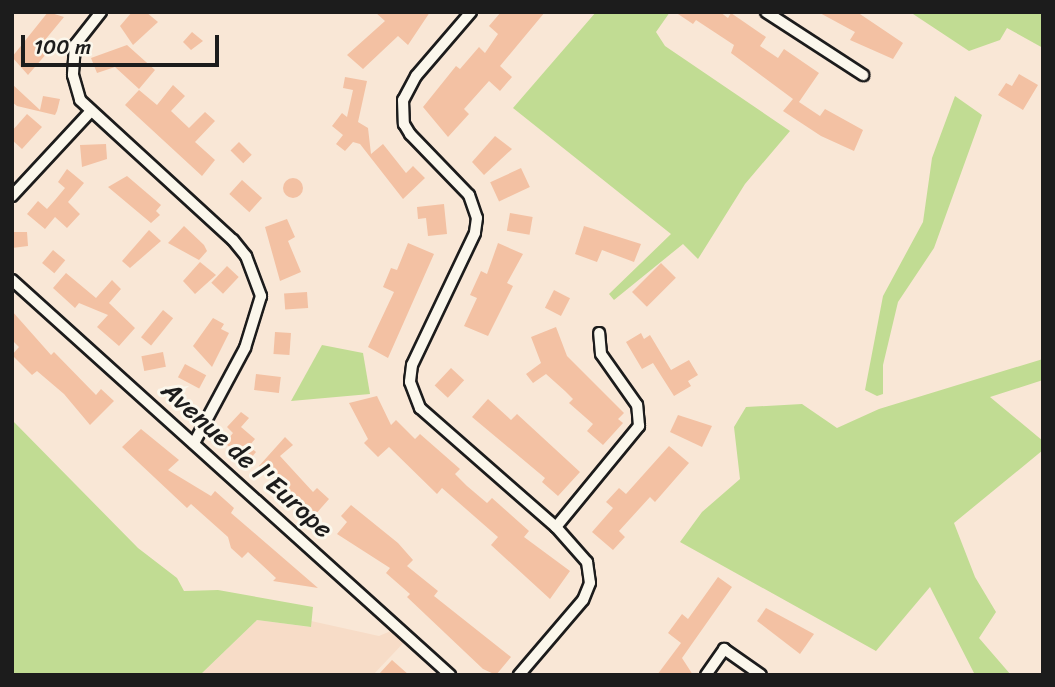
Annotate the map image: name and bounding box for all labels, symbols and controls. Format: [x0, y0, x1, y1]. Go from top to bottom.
scale bar [24, 21, 222, 65]
text: 100 m [34, 28, 91, 66]
street label: Avenue de l'Europe [155, 375, 339, 545]

